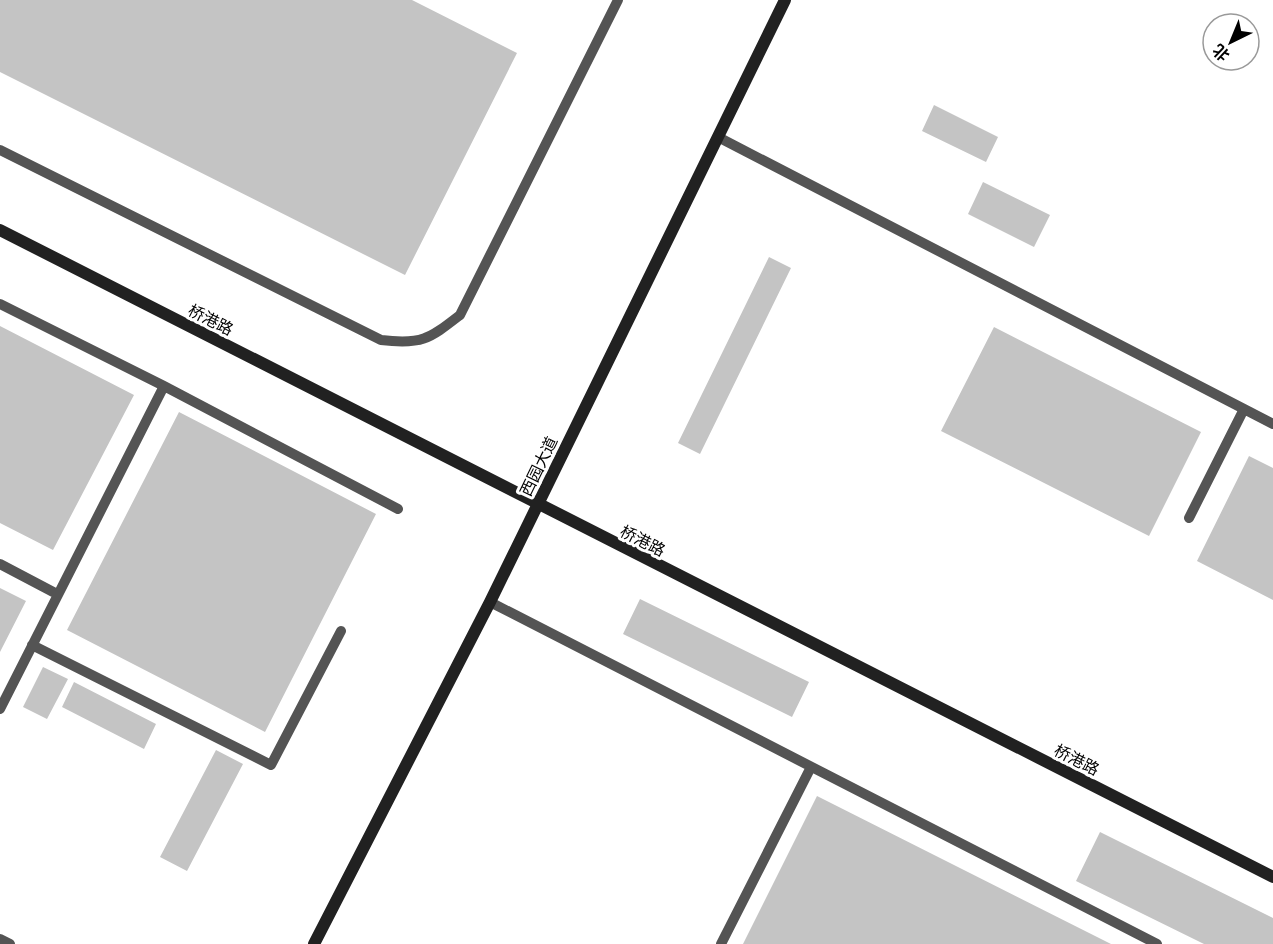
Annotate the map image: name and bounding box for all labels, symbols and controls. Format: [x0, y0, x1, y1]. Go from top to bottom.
north arrow [1201, 12, 1261, 72]
text: 北 [1208, 41, 1233, 66]
street label: 桥港路 [185, 300, 237, 338]
street label: 西园大道 [515, 433, 561, 499]
street label: 桥港路 [617, 521, 669, 559]
street label: 桥港路 [1051, 740, 1103, 778]

